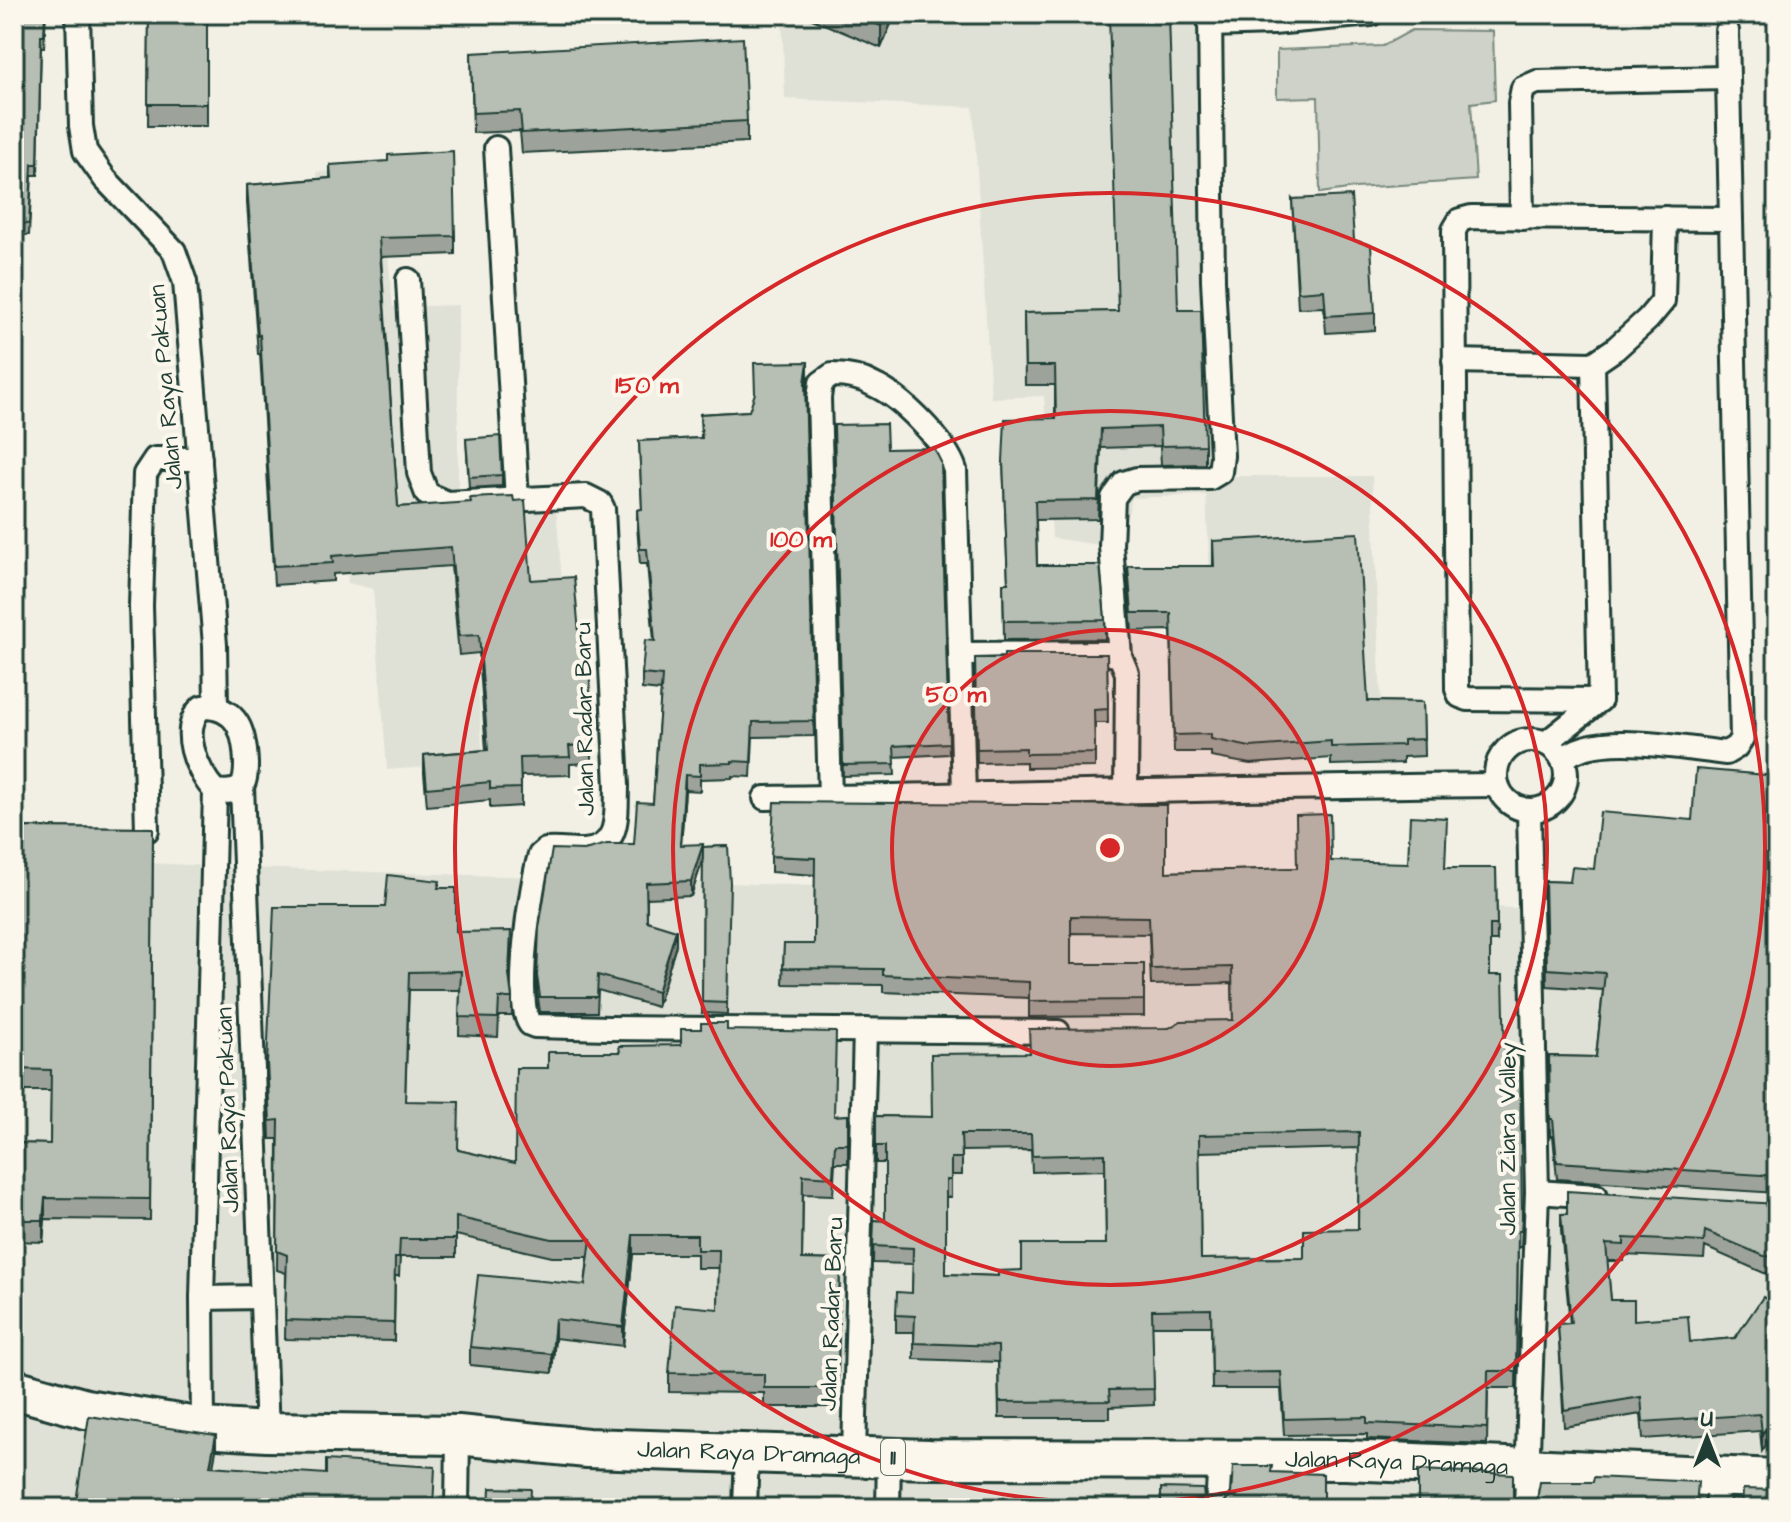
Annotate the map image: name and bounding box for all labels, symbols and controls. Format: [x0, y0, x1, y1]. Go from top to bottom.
street label: Jalan Raya Pakuan [140, 283, 193, 491]
text: 150 m [615, 369, 679, 403]
text: 100 m [770, 523, 832, 557]
street label: Jalan Radar Baru [566, 622, 604, 816]
text: 50 m [926, 678, 987, 712]
centre of rings [1096, 834, 1124, 862]
street label: Jalan Raya Pakuan [207, 1007, 250, 1213]
street label: Jalan Ziara Valley [1491, 1042, 1526, 1236]
street label: Jalan Radar Baru [812, 1217, 852, 1411]
north arrow [1667, 1398, 1747, 1478]
text: U [1701, 1404, 1713, 1435]
street label: Jalan Raya Dramaga [637, 1433, 861, 1474]
road number: 11 [881, 1439, 905, 1475]
street label: Jalan Raya Dramaga [1285, 1443, 1509, 1485]

